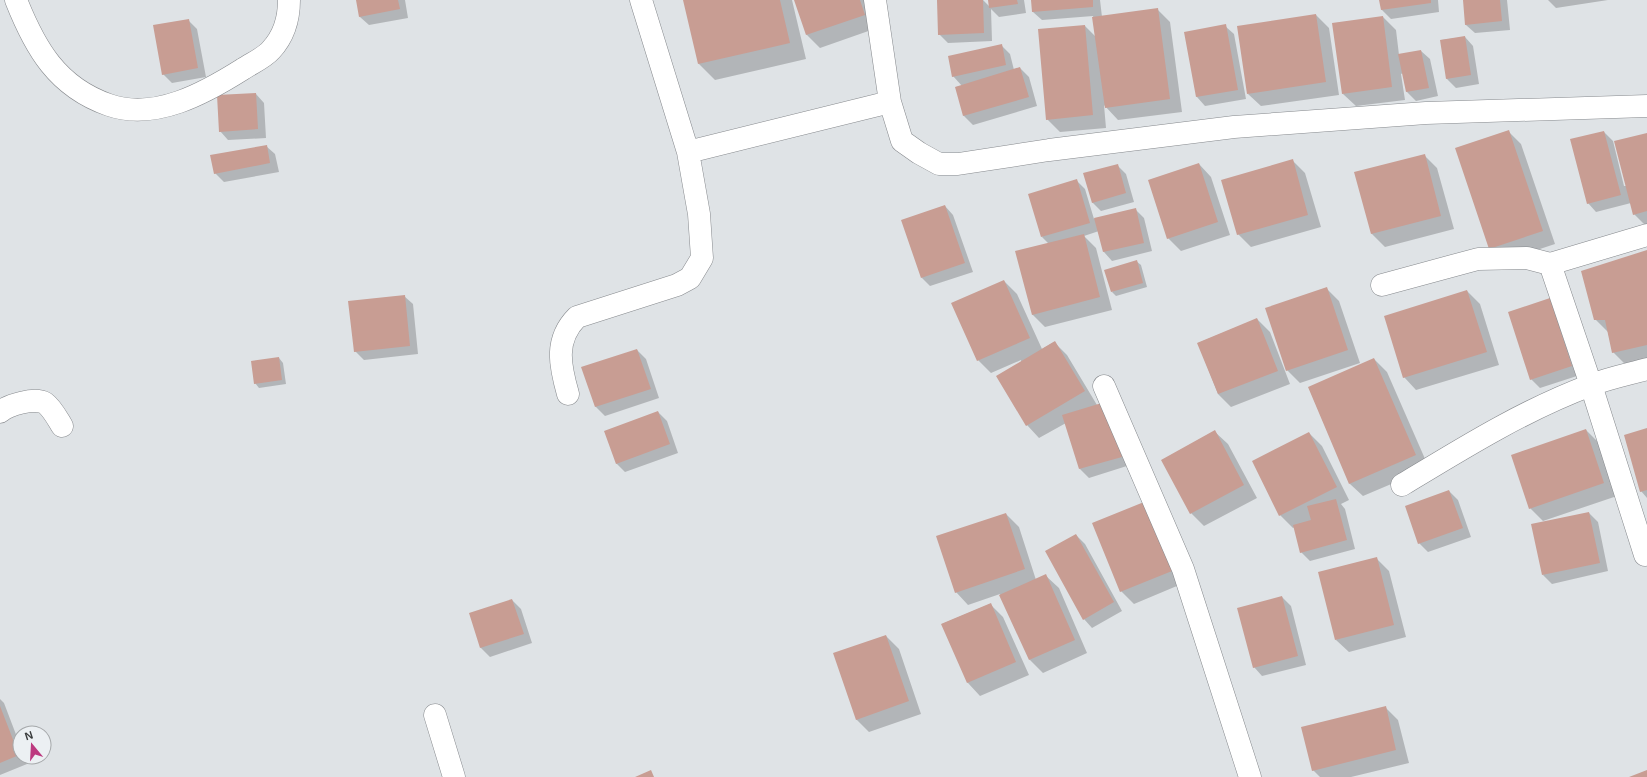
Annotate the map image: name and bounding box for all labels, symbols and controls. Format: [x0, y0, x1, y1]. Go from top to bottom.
north arrow [12, 725, 52, 765]
text: N [23, 729, 35, 742]

